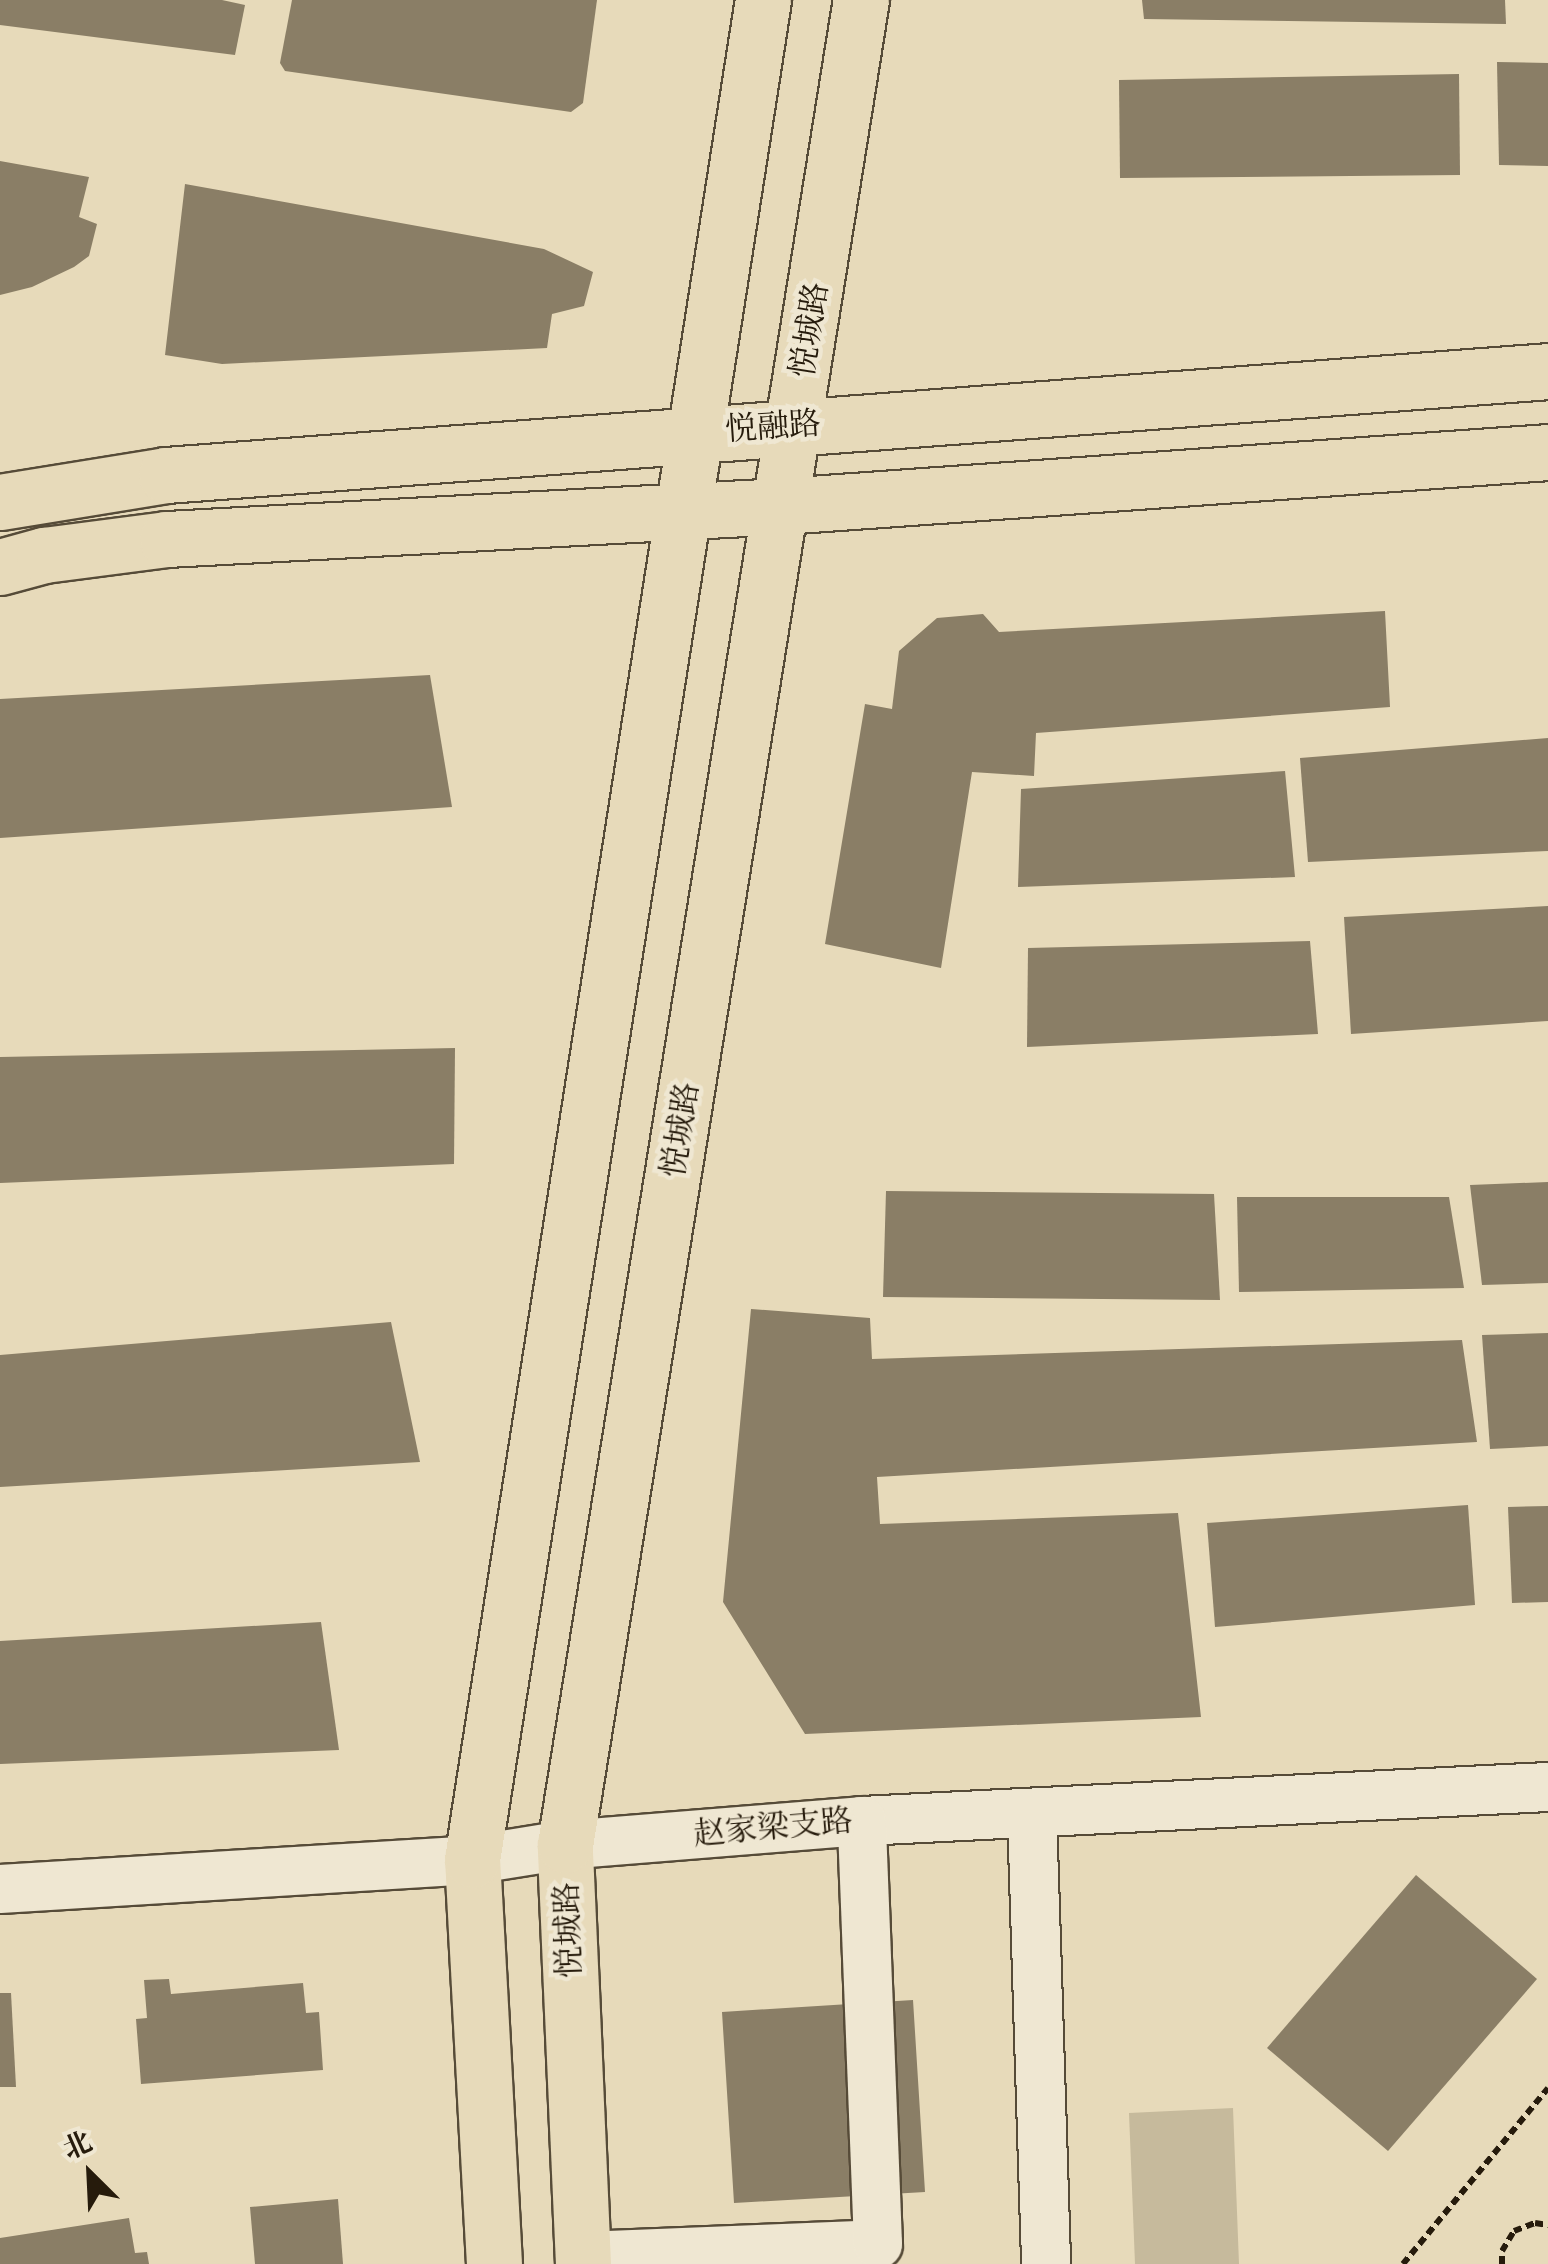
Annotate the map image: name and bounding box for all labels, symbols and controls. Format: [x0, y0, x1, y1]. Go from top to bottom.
street label: 悦城路 [784, 280, 836, 380]
street label: 悦融路 [724, 404, 822, 450]
street label: 悦城路 [655, 1080, 707, 1180]
street label: 赵家梁支路 [692, 1802, 854, 1854]
street label: 悦城路 [548, 1881, 590, 1979]
north arrow [40, 2124, 140, 2224]
text: 北 [58, 2124, 98, 2168]

